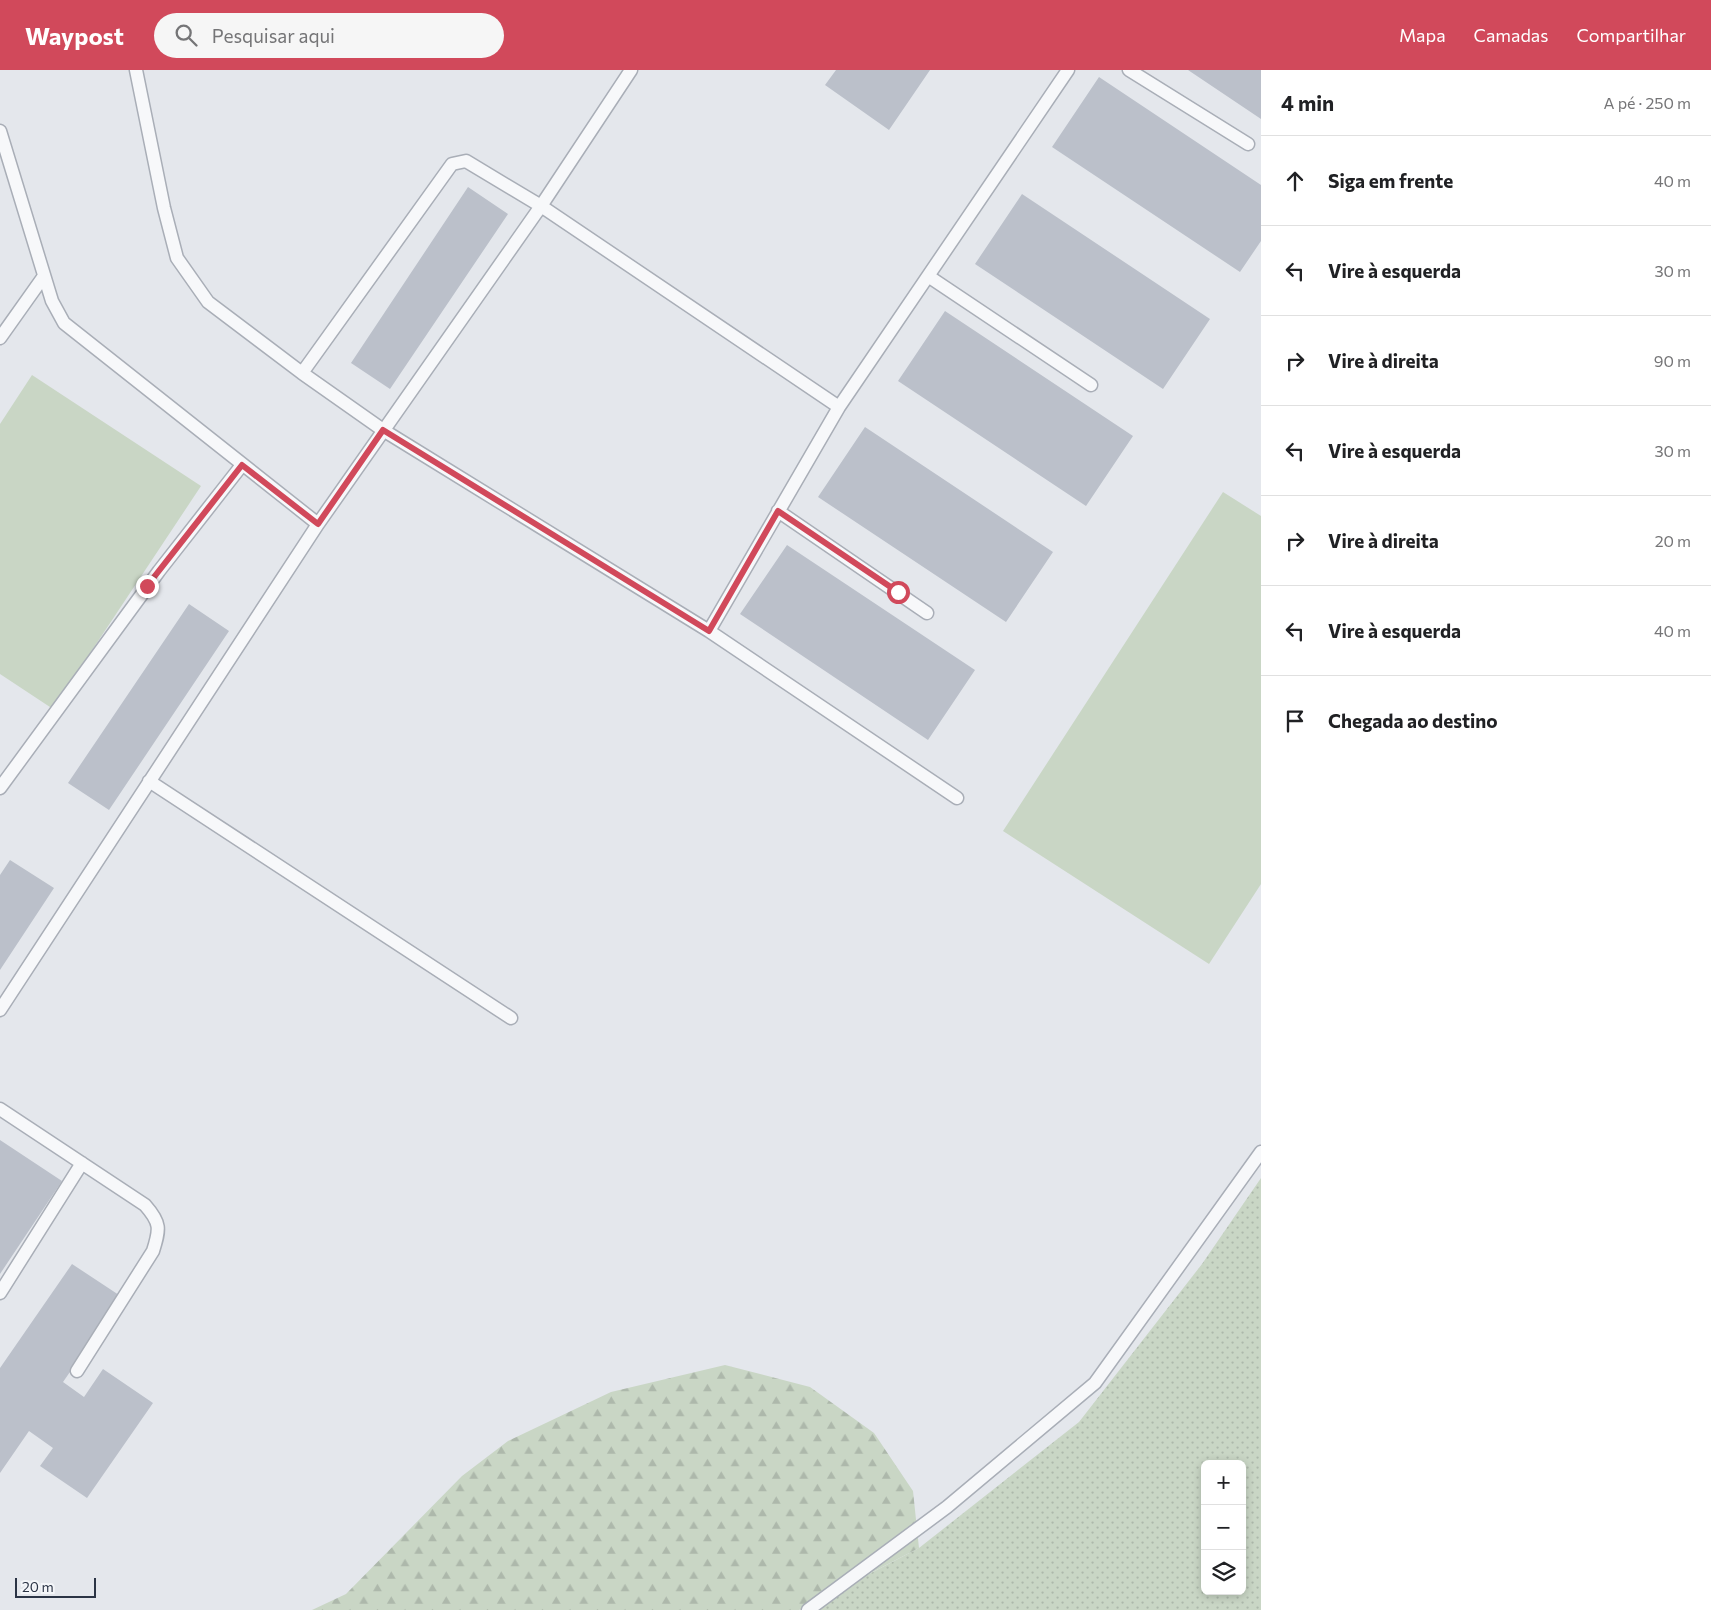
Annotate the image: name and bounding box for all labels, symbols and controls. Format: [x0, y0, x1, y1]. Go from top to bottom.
search box [154, 13, 504, 58]
text: Waypost [25, 21, 124, 50]
icon: search [172, 21, 200, 49]
text: Pesquisar aqui [212, 24, 335, 47]
text: Mapa [1399, 24, 1446, 46]
text: Camadas [1474, 24, 1548, 46]
text: Compartilhar [1576, 24, 1686, 46]
text: 4 min [1281, 90, 1334, 115]
text: A pé · 250 m [1604, 93, 1691, 112]
icon: ahead [1281, 167, 1309, 195]
text: Siga em frente [1328, 169, 1453, 192]
text: 40 m [1654, 171, 1691, 190]
icon: left [1281, 257, 1309, 285]
text: Vire à esquerda [1328, 259, 1461, 282]
text: 30 m [1654, 261, 1691, 280]
icon: right [1281, 347, 1309, 375]
text: Vire à direita [1328, 349, 1439, 372]
text: 90 m [1654, 351, 1691, 370]
icon: left [1281, 437, 1309, 465]
text: Vire à esquerda [1328, 439, 1461, 462]
text: 30 m [1654, 441, 1691, 460]
icon: right [1281, 527, 1309, 555]
text: Vire à direita [1328, 529, 1439, 552]
text: 20 m [1655, 531, 1691, 550]
route end [136, 575, 159, 598]
route start [887, 581, 910, 604]
icon: left [1281, 617, 1309, 645]
text: Vire à esquerda [1328, 619, 1461, 642]
text: 40 m [1654, 621, 1691, 640]
icon: arrive [1281, 707, 1309, 735]
text: Chegada ao destino [1328, 709, 1498, 732]
map controls [1201, 1460, 1246, 1595]
button: + [1201, 1460, 1246, 1505]
button: − [1201, 1505, 1246, 1550]
button: layers [1201, 1550, 1246, 1595]
scale bar [15, 1575, 96, 1598]
text: 20 m [22, 1578, 54, 1595]

